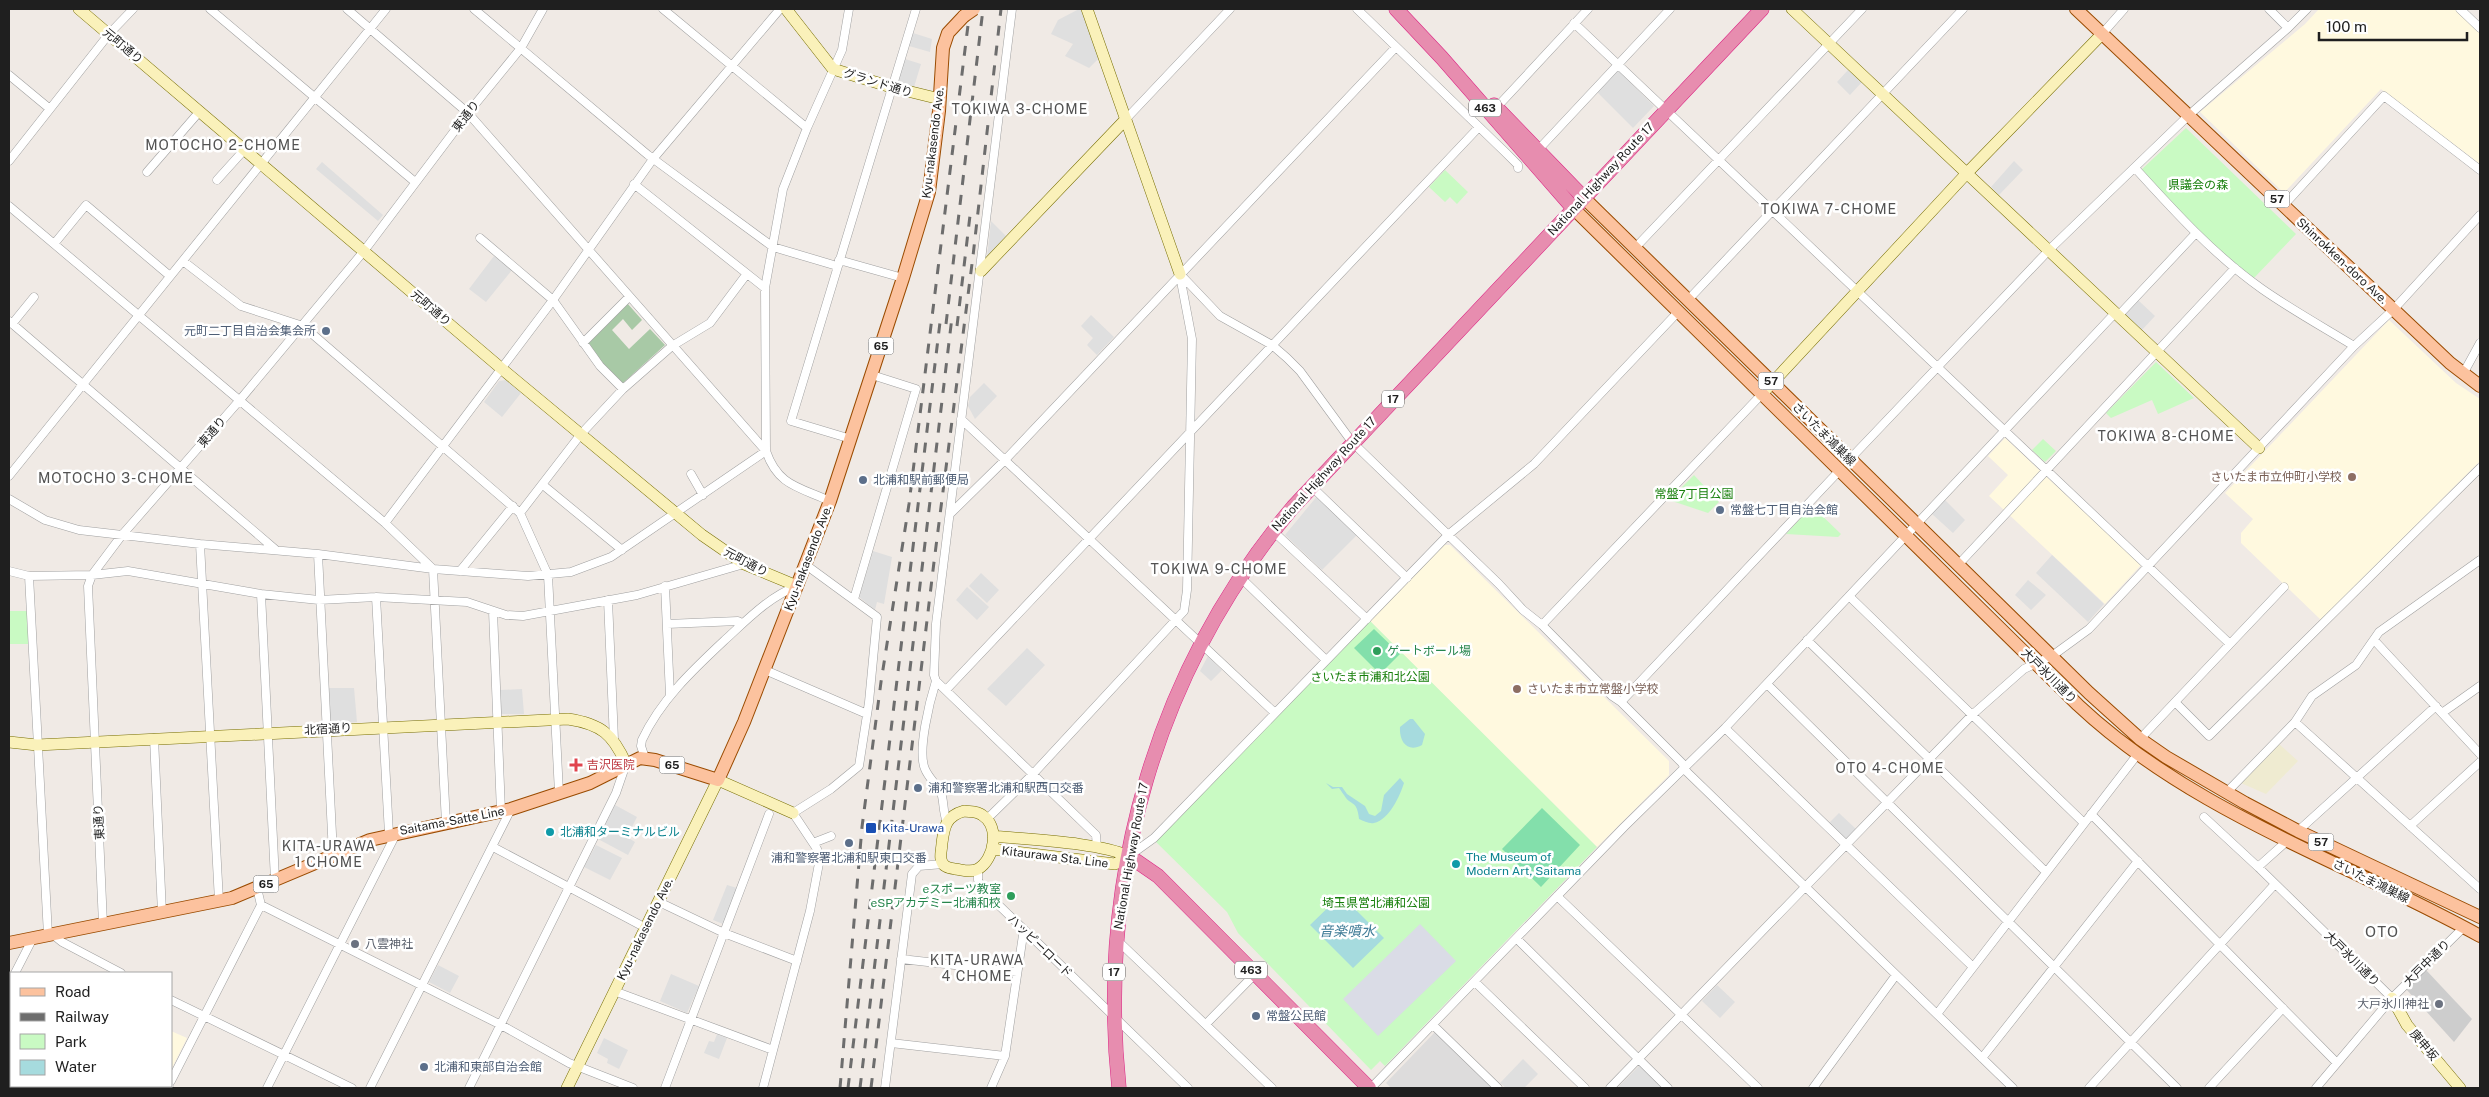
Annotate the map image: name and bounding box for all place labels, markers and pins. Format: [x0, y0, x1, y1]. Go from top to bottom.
place label: 元町二丁目自治会集会所 [184, 324, 316, 338]
marker: 元町二丁目自治会集会所 [320, 325, 332, 337]
place label: さいたま市立仲町小学校 [2210, 470, 2342, 484]
marker: さいたま市立仲町小学校 [2346, 471, 2358, 483]
place label: 北浦和駅前郵便局 [873, 473, 969, 487]
marker: 北浦和駅前郵便局 [857, 474, 869, 486]
place label: 常盤七丁目自治会館 [1730, 503, 1838, 517]
marker: 常盤七丁目自治会館 [1714, 504, 1726, 516]
place label: ゲートボール場 [1387, 644, 1471, 658]
marker: ゲートボール場 [1371, 645, 1383, 657]
place label: さいたま市立常盤小学校 [1527, 682, 1659, 696]
marker: さいたま市立常盤小学校 [1511, 683, 1523, 695]
marker: 吉沢医院 [569, 758, 583, 772]
place label: 吉沢医院 [587, 758, 635, 772]
place label: 浦和警察署北浦和駅西口交番 [928, 781, 1084, 795]
marker: 浦和警察署北浦和駅西口交番 [912, 782, 924, 794]
marker: Kita-Urawa [864, 821, 878, 835]
place label: Kita-Urawa [882, 821, 944, 835]
place label: 北浦和ターミナルビル [560, 825, 680, 839]
marker: 北浦和ターミナルビル [544, 826, 556, 838]
marker: 浦和警察署北浦和駅東口交番 [843, 837, 855, 849]
place label: The Museum of Modern Art, Saitama [1466, 850, 1581, 878]
place label: 浦和警察署北浦和駅東口交番 [771, 851, 927, 865]
marker: The Museum of Modern Art, Saitama [1450, 858, 1462, 870]
place label: eスポーツ教室 eSPアカデミー北浦和校 [871, 882, 1001, 910]
marker: eスポーツ教室 eSPアカデミー北浦和校 [1005, 890, 1017, 902]
place label: 八雲神社 [365, 937, 413, 951]
marker: 八雲神社 [349, 938, 361, 950]
place label: 大戸氷川神社 [2357, 997, 2429, 1011]
marker: 大戸氷川神社 [2433, 998, 2445, 1010]
place label: 常盤公民館 [1266, 1009, 1326, 1023]
marker: 常盤公民館 [1250, 1010, 1262, 1022]
place label: 北浦和東部自治会館 [434, 1060, 542, 1074]
marker: 北浦和東部自治会館 [418, 1061, 430, 1073]

